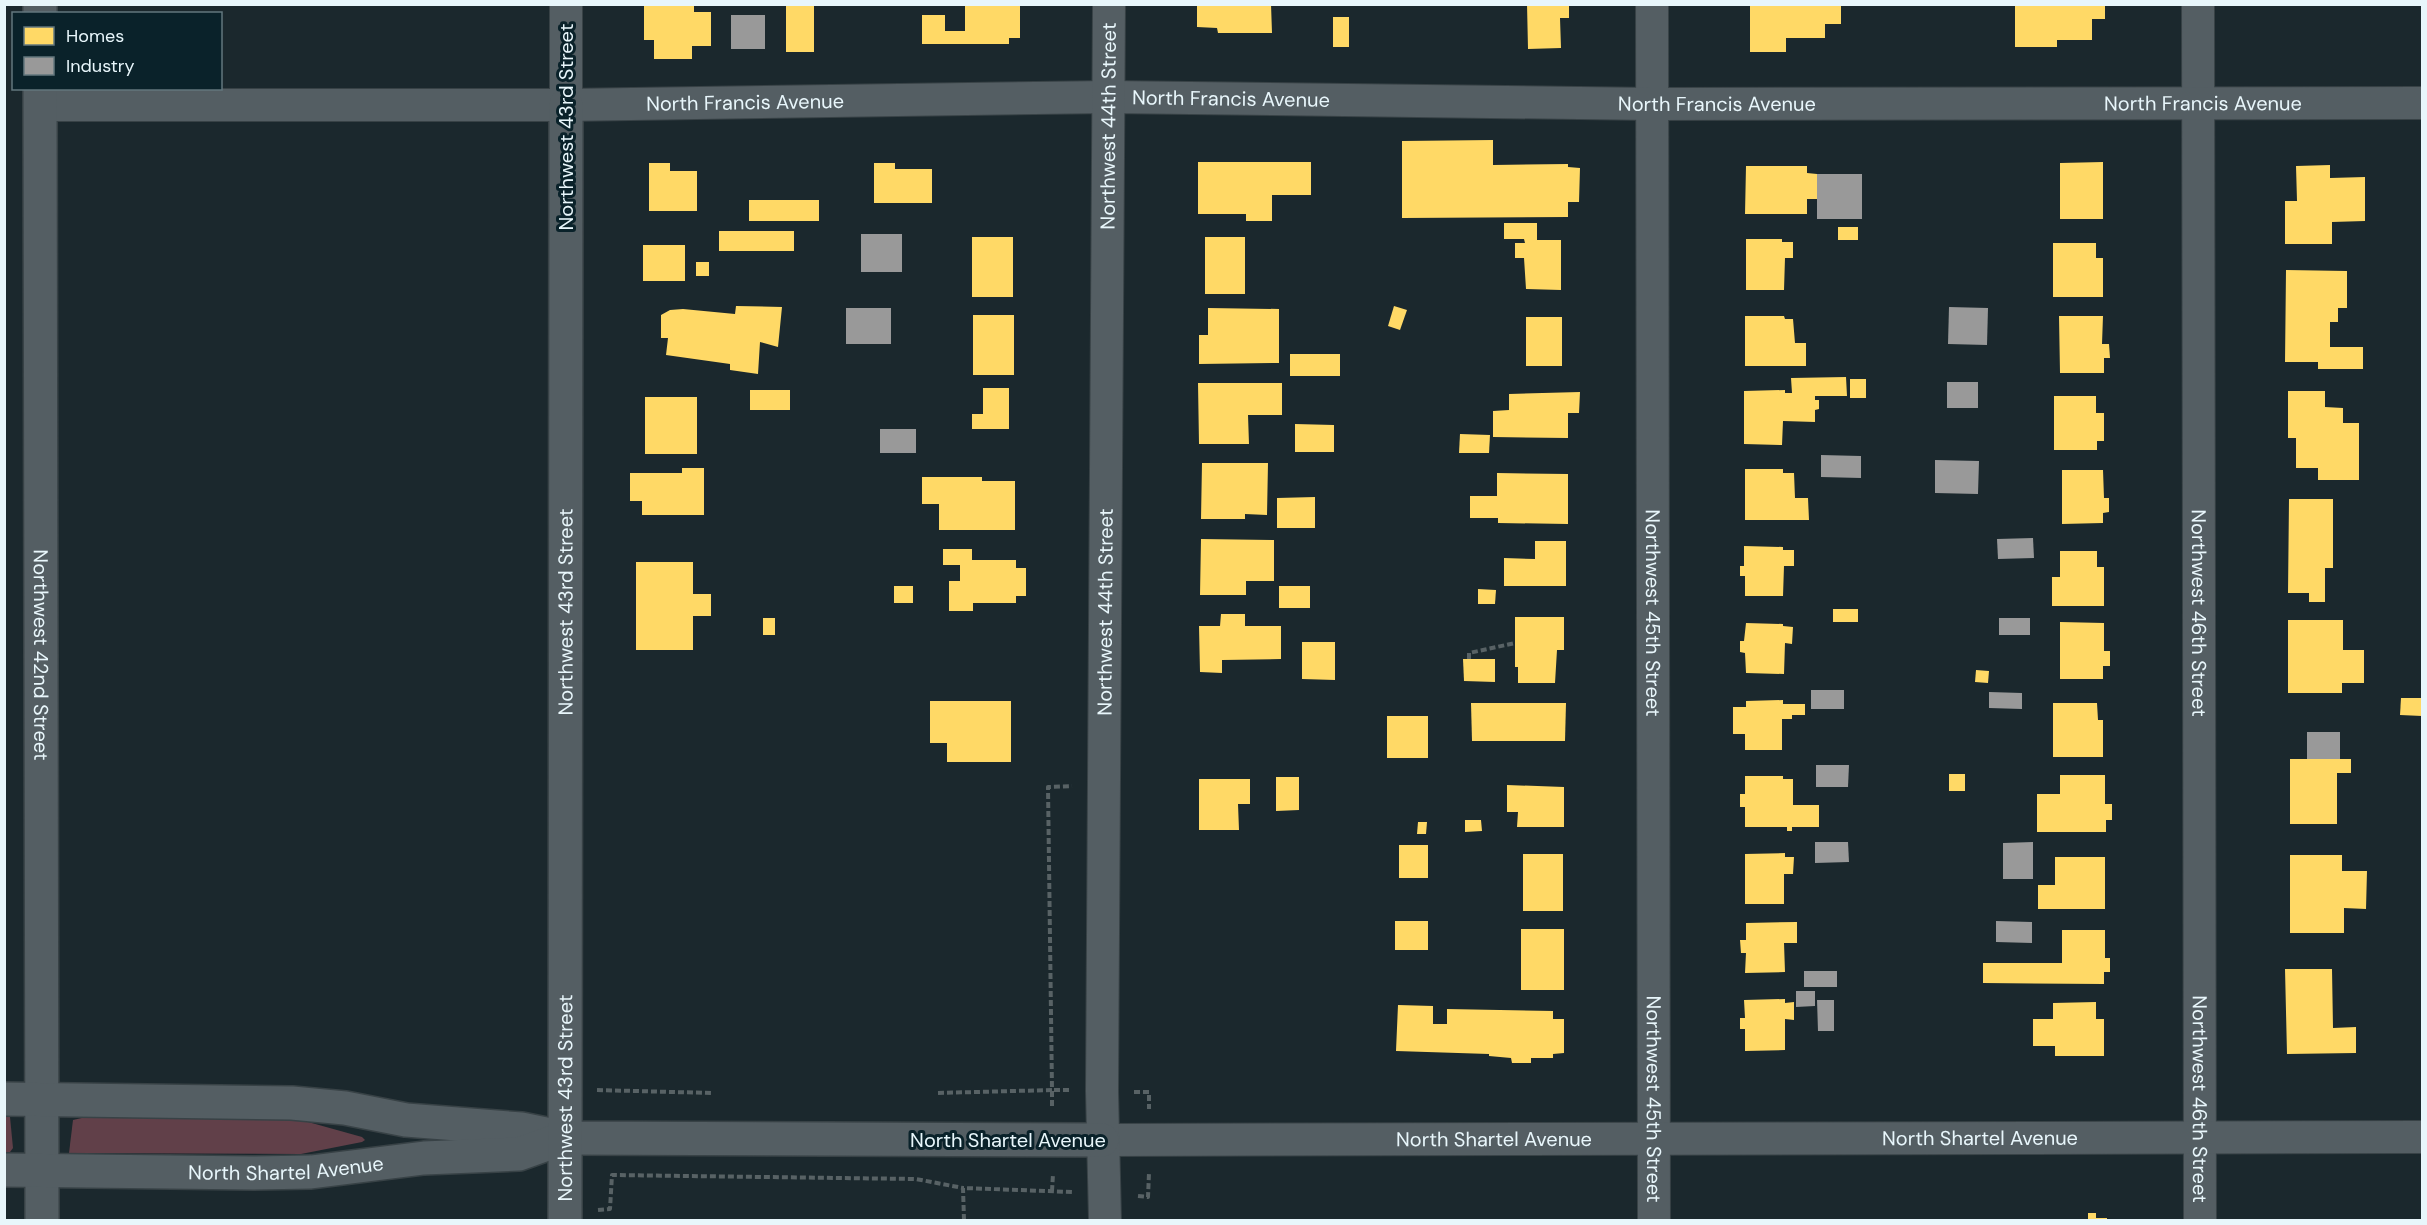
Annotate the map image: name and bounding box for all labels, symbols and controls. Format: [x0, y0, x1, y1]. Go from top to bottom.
legend [12, 12, 222, 90]
street label: Northwest 44th Street [1095, 22, 1122, 230]
street label: Northwest 43rd Street [553, 23, 579, 230]
text: Homes [66, 24, 124, 48]
text: Industry [66, 54, 135, 78]
street label: North Francis Avenue [1132, 84, 1330, 113]
street label: North Francis Avenue [646, 88, 844, 117]
street label: North Francis Avenue [2104, 90, 2302, 116]
street label: North Francis Avenue [1618, 91, 1816, 117]
street label: Northwest 43rd Street [552, 508, 579, 716]
street label: Northwest 44th Street [1091, 508, 1119, 716]
street label: Northwest 45th Street [1640, 509, 1666, 717]
street label: Northwest 46th Street [2186, 509, 2212, 717]
street label: Northwest 42nd Street [28, 549, 54, 761]
street label: Northwest 43rd Street [552, 994, 578, 1202]
street label: Northwest 45th Street [1641, 995, 1667, 1203]
street label: Northwest 46th Street [2187, 995, 2213, 1203]
street label: North Shartel Avenue [1882, 1125, 2078, 1151]
street label: North Shartel Avenue [1396, 1126, 1592, 1152]
street label: North Shartel Avenue [910, 1127, 1106, 1153]
street label: North Shartel Avenue [188, 1150, 385, 1186]

